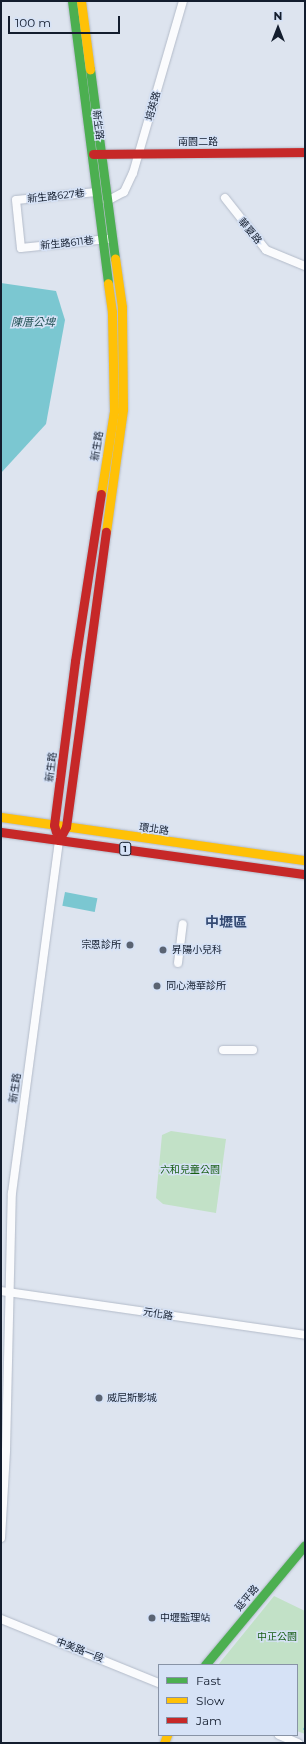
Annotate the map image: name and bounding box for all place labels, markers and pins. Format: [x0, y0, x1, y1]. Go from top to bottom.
place label: 宗恩診所 [81, 939, 121, 951]
marker: 宗恩診所 [124, 939, 136, 951]
marker: 昇陽小兒科 [157, 944, 169, 956]
place label: 昇陽小兒科 [172, 944, 222, 956]
marker: 同心海華診所 [151, 980, 163, 992]
place label: 同心海華診所 [166, 980, 226, 992]
place label: 威尼斯影城 [107, 1392, 157, 1404]
marker: 威尼斯影城 [94, 1393, 104, 1403]
place label: 中壢監理站 [160, 1612, 210, 1624]
marker: 中壢監理站 [147, 1613, 157, 1623]

